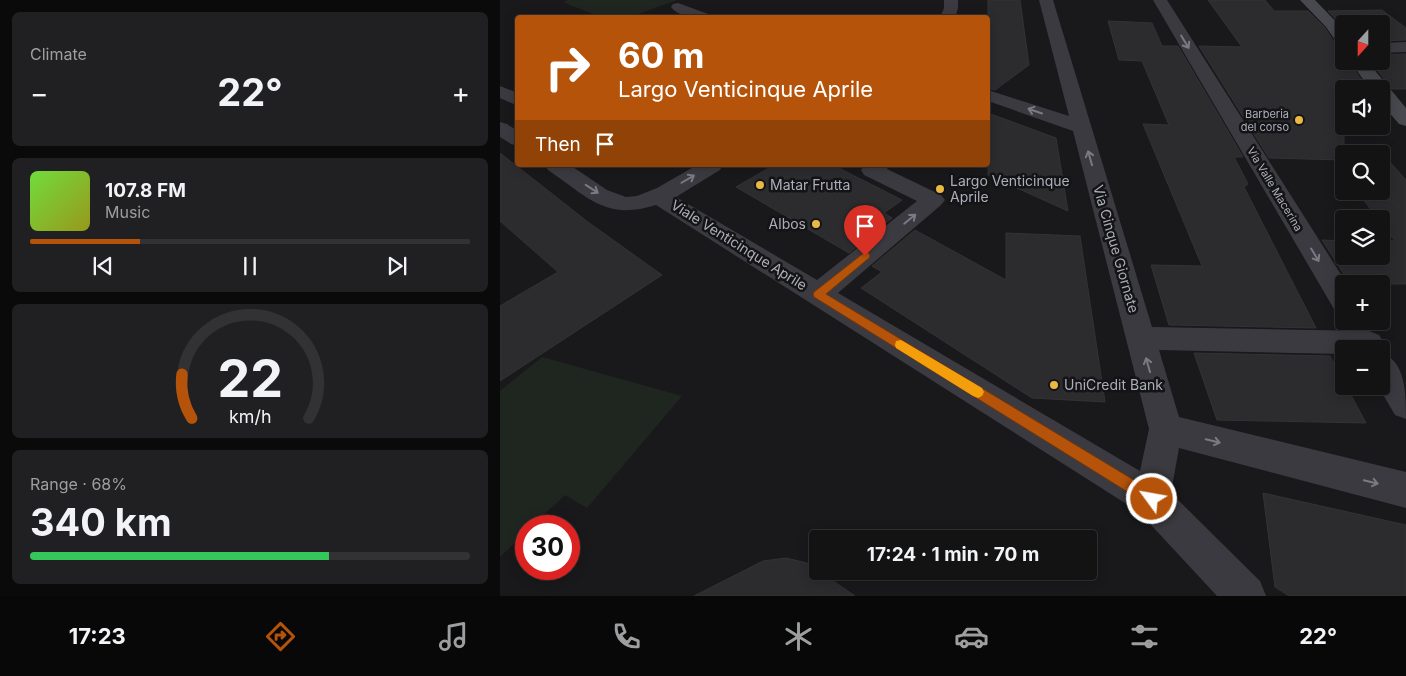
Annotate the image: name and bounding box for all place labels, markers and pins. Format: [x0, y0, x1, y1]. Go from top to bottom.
place label: Barberia del corso [1241, 107, 1289, 134]
marker: Barberia del corso [1293, 114, 1305, 126]
place label: Largo Venticinque Aprile [950, 172, 1070, 205]
place label: Matar Frutta [770, 176, 850, 193]
marker: Matar Frutta [754, 179, 766, 191]
marker: Largo Venticinque Aprile [934, 183, 946, 195]
pin [844, 205, 886, 256]
place label: Albos [769, 215, 806, 232]
marker: Albos [810, 218, 822, 230]
place label: UniCredit Bank [1064, 376, 1163, 393]
marker: UniCredit Bank [1048, 379, 1060, 391]

